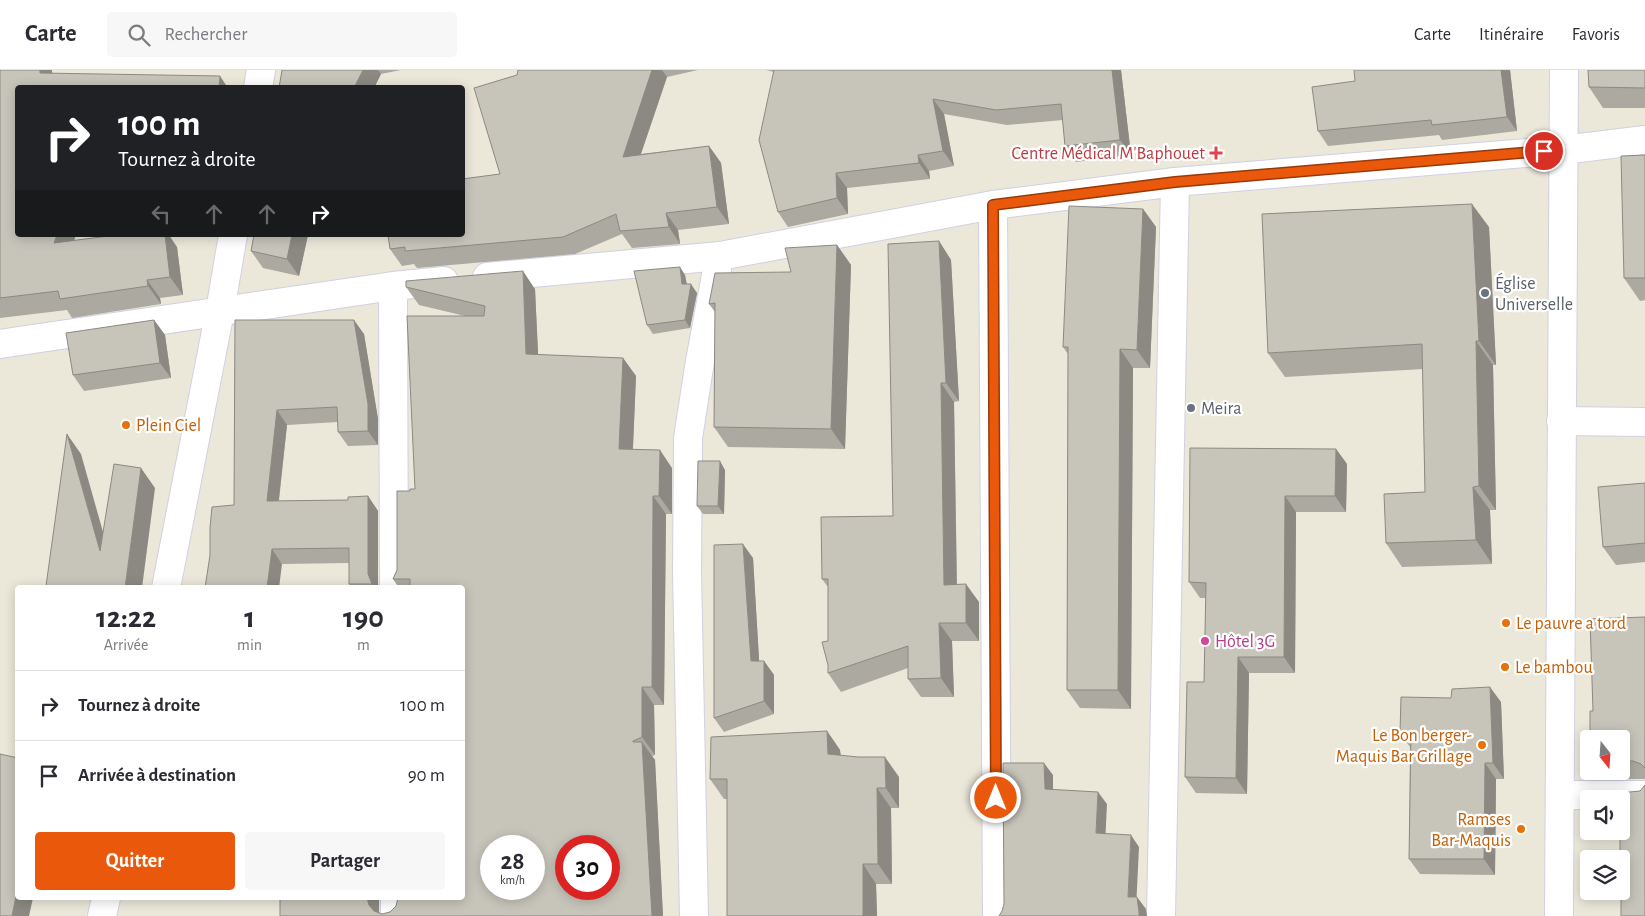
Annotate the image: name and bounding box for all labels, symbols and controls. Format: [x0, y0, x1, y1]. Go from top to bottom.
search box [107, 12, 457, 57]
icon: search [125, 21, 153, 49]
text: Carte [25, 22, 77, 46]
text: Rechercher [165, 25, 247, 44]
text: Carte [1414, 26, 1451, 44]
text: Itinéraire [1479, 26, 1544, 44]
text: Favoris [1572, 26, 1620, 44]
icon: right [35, 105, 100, 170]
text: 100 m [118, 107, 201, 142]
pin [1523, 130, 1565, 172]
icon: arrive [1530, 137, 1558, 165]
place label: Centre Médical M'Baphouet [1012, 145, 1205, 163]
marker: Centre Médical M'Baphouet [1209, 146, 1223, 160]
text: Tournez à droite [118, 148, 256, 170]
icon: left [147, 200, 175, 228]
icon: ahead [200, 200, 228, 228]
icon: ahead [253, 200, 281, 228]
icon: right [306, 200, 334, 228]
place label: Église Universelle [1495, 272, 1573, 314]
marker: Église Universelle [1479, 287, 1491, 299]
place label: Meira [1201, 400, 1241, 418]
marker: Meira [1185, 402, 1197, 414]
place label: Plein Ciel [136, 417, 201, 435]
marker: Plein Ciel [120, 419, 132, 431]
text: 12:22 [96, 603, 156, 633]
text: 1 [244, 603, 255, 633]
text: 190 [343, 603, 384, 633]
place label: Le pauvre a tord [1516, 615, 1626, 633]
marker: Le pauvre a tord [1500, 617, 1512, 629]
place label: Hôtel 3G [1215, 633, 1275, 651]
marker: Hôtel 3G [1199, 635, 1211, 647]
text: Arrivée [104, 637, 148, 653]
text: min [237, 637, 262, 653]
text: m [357, 637, 370, 653]
place label: Le bambou [1515, 659, 1593, 677]
marker: Le bambou [1499, 661, 1511, 673]
icon: right [35, 692, 63, 720]
text: Tournez à droite [78, 696, 200, 715]
text: 100 m [400, 696, 445, 715]
place label: Le Bon berger- Maquis Bar Grillage [1336, 727, 1472, 766]
north arrow [1580, 730, 1630, 780]
map controls [1580, 730, 1630, 900]
marker: Le Bon berger- Maquis Bar Grillage [1476, 739, 1488, 751]
icon: arrive [35, 762, 63, 790]
text: Arrivée à destination [78, 766, 236, 785]
text: 90 m [408, 766, 445, 785]
position arrow [969, 771, 1021, 823]
button: sound [1580, 790, 1630, 840]
place label: Ramses Bar-Maquis [1431, 811, 1511, 850]
marker: Ramses Bar-Maquis [1515, 823, 1527, 835]
button: Quitter [35, 832, 235, 890]
button: Partager [245, 832, 445, 890]
speed limit sign: 30 [555, 835, 620, 900]
text: 28 [500, 849, 525, 874]
button: layers [1580, 850, 1630, 900]
text: km/h [500, 874, 525, 886]

